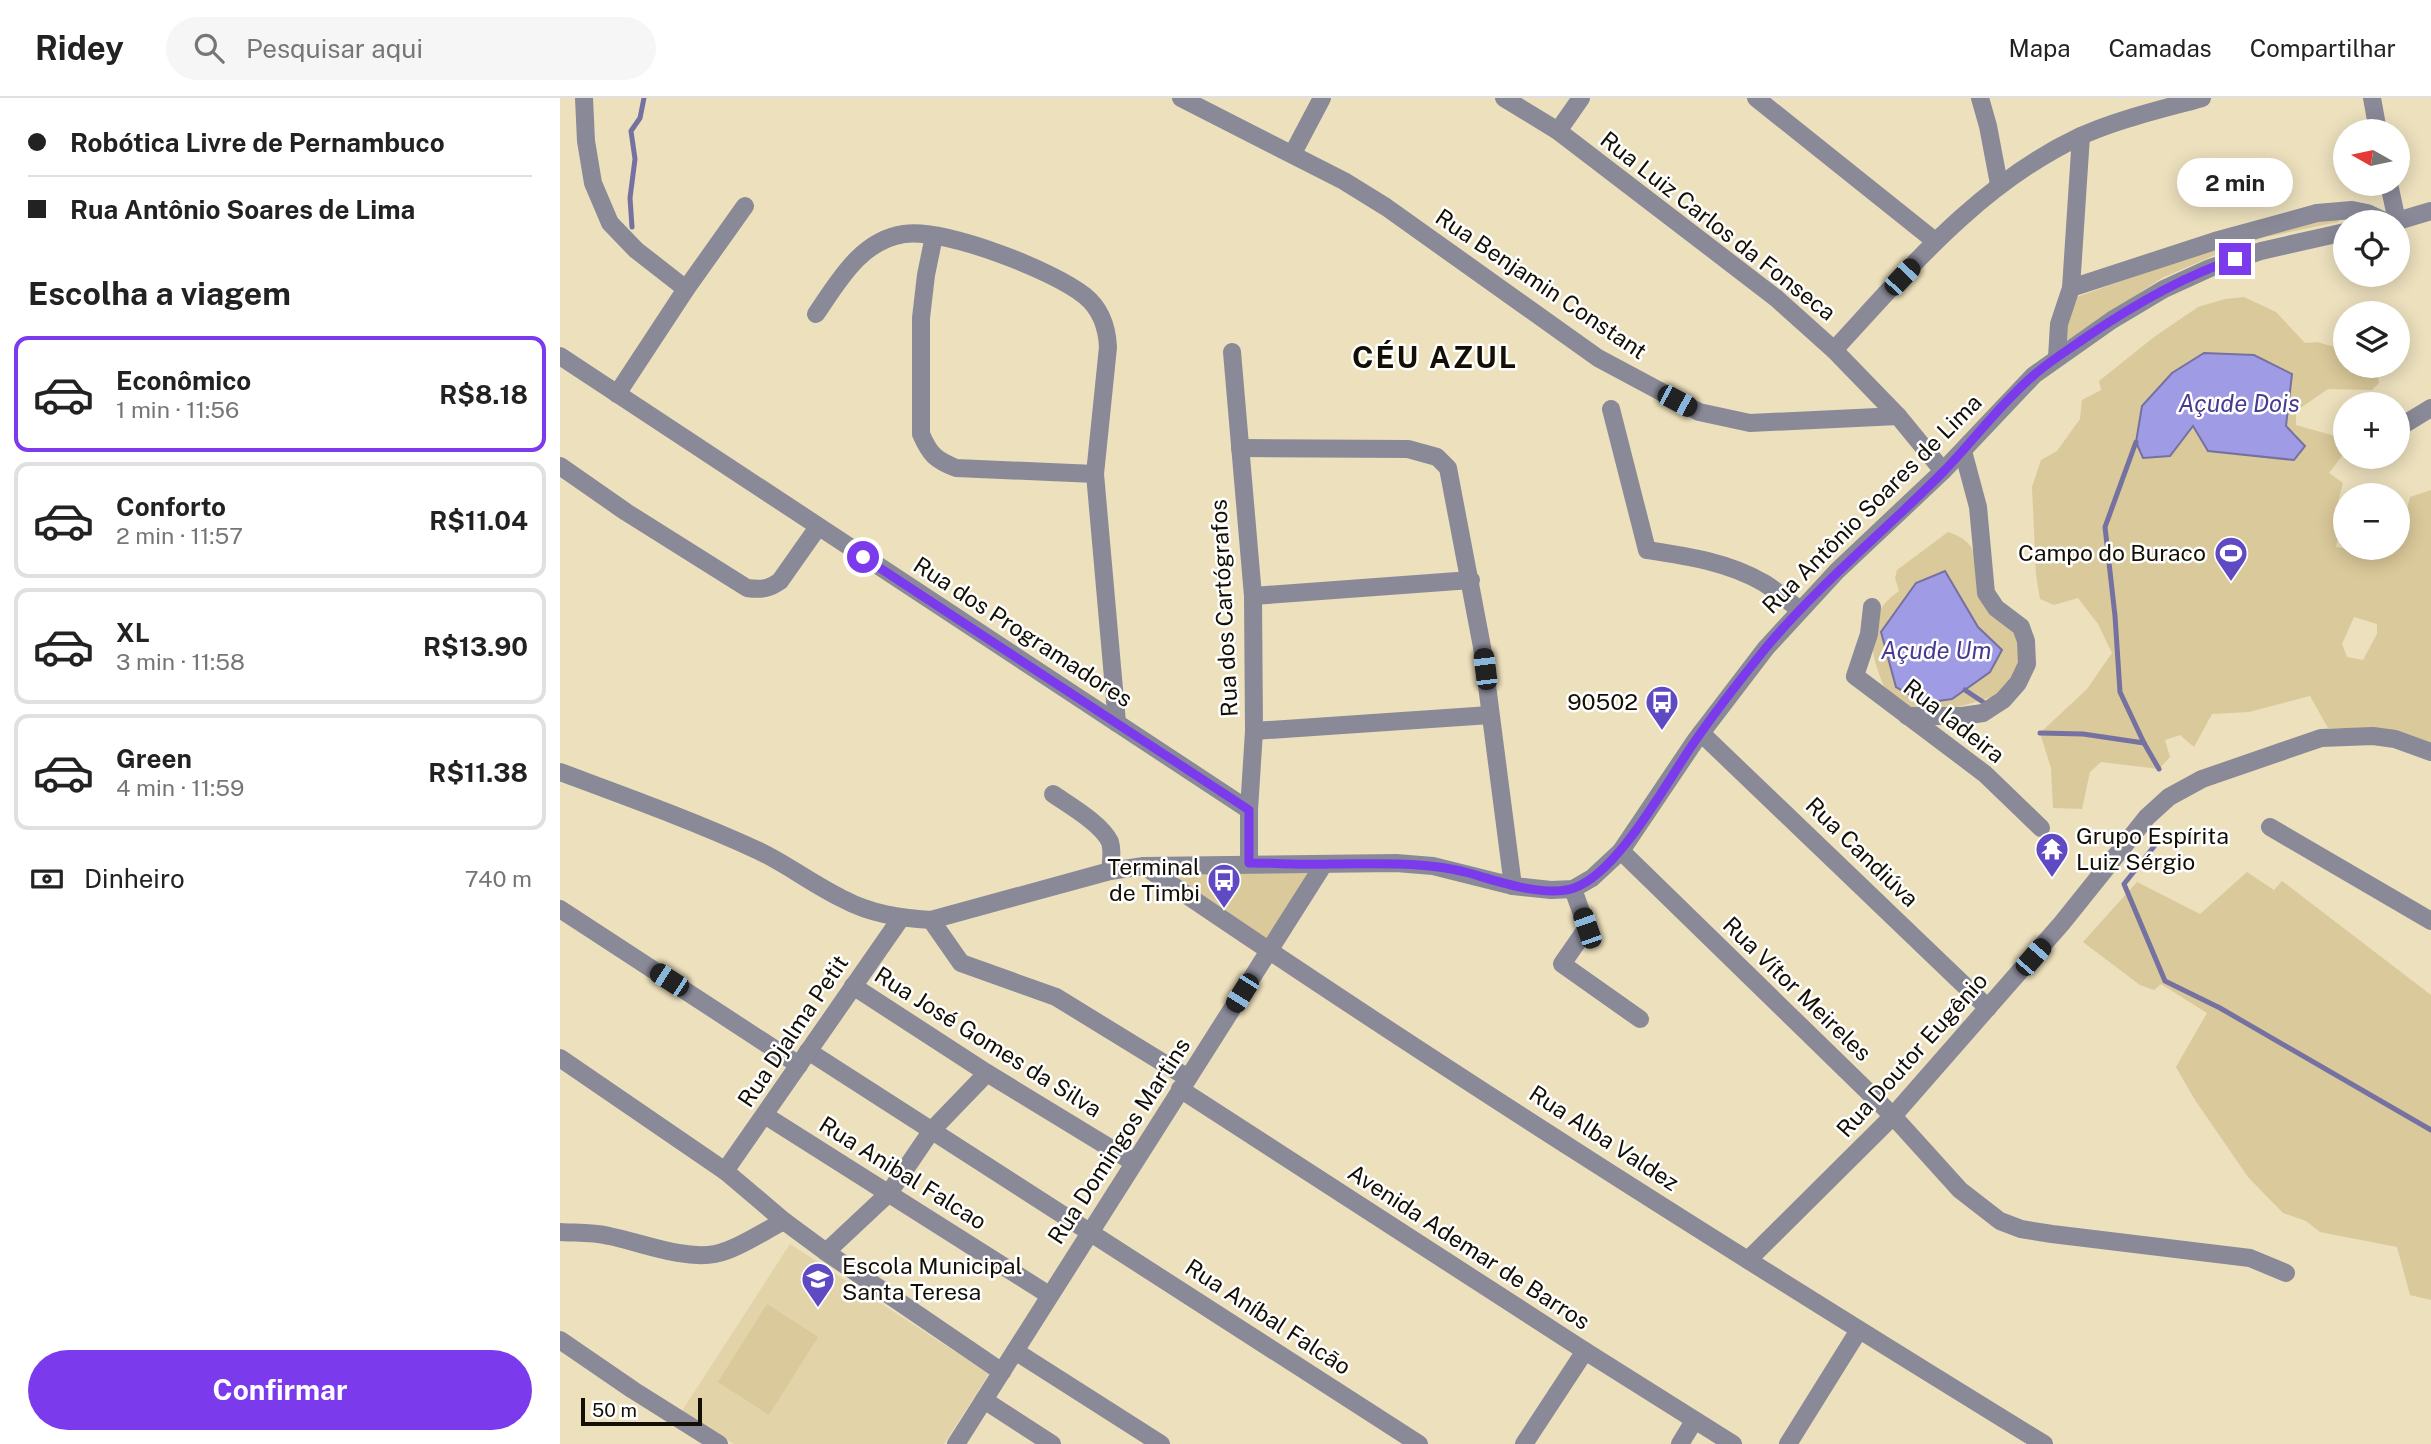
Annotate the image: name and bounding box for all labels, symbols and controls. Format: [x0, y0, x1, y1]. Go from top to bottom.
search box [166, 17, 656, 80]
text: Ridey [35, 29, 124, 67]
icon: search [190, 29, 228, 67]
text: Pesquisar aqui [246, 33, 423, 64]
text: Mapa [2009, 34, 2070, 62]
text: Camadas [2108, 34, 2212, 62]
text: Compartilhar [2250, 34, 2396, 62]
north arrow [2333, 119, 2410, 196]
map controls [2333, 119, 2410, 560]
street label: Rua Luiz Carlos da Fonseca [1595, 125, 1841, 326]
text: Robótica Livre de Pernambuco [70, 127, 445, 158]
callout: 2 min [2177, 158, 2293, 206]
text: 2 min [2205, 169, 2265, 196]
text: Rua Antônio Soares de Lima [70, 194, 415, 225]
street label: Rua Benjamin Constant [1431, 203, 1652, 364]
button: locate [2333, 210, 2410, 287]
route end [2219, 243, 2251, 275]
car [1880, 254, 1925, 300]
text: Escolha a viagem [28, 275, 291, 312]
button: layers [2333, 301, 2410, 378]
district label: CÉU AZUL [1352, 339, 1518, 375]
icon: car [32, 363, 95, 426]
text: Econômico [116, 365, 251, 396]
text: R$8.18 [439, 379, 528, 410]
car [1654, 382, 1701, 420]
street label: Rua Antônio Soares de Lima [1757, 389, 1987, 619]
water label: Açude Dois [2178, 389, 2300, 417]
button: + [2333, 392, 2410, 469]
text: 1 min · 11:56 [116, 396, 239, 423]
button: − [2333, 483, 2410, 560]
icon: car [32, 489, 95, 552]
text: Conforto [116, 491, 226, 522]
street label: Rua dos Cartógrafos [1204, 499, 1243, 718]
text: R$11.04 [429, 505, 528, 536]
text: 2 min · 11:57 [116, 522, 243, 549]
sports icon: Campo do Buraco [2212, 534, 2250, 583]
place label: Campo do Buraco [2018, 539, 2206, 566]
route start [847, 541, 879, 573]
street label: Rua dos Programadores [909, 551, 1138, 712]
icon: car [32, 615, 95, 678]
text: XL [116, 617, 150, 648]
text: R$13.90 [423, 631, 528, 662]
water label: Açude Um [1881, 636, 1991, 664]
car [1473, 647, 1498, 691]
text: 3 min · 11:58 [116, 648, 245, 675]
street label: Rua ladeira [1899, 673, 2010, 768]
bus stop icon: 90502 [1643, 683, 1681, 732]
place label: 90502 [1567, 688, 1638, 715]
icon: car [32, 741, 95, 804]
text: Green [116, 743, 192, 774]
text: R$11.38 [428, 757, 528, 788]
text: 4 min · 11:59 [116, 774, 244, 801]
street label: Rua Candiúva [1801, 791, 1924, 912]
place label: Grupo Espírita Luiz Sérgio [2076, 822, 2229, 875]
temple icon: Grupo Espírita Luiz Sérgio [2033, 830, 2071, 879]
place label: Terminal de Timbi [1107, 853, 1200, 906]
icon: cash [28, 860, 66, 898]
bus stop icon: Terminal de Timbi [1205, 861, 1243, 910]
text: Dinheiro [84, 863, 185, 894]
text: 740 m [465, 865, 532, 892]
car [1571, 905, 1604, 951]
street label: Rua Vítor Meireles [1718, 911, 1877, 1066]
car [2012, 934, 2055, 980]
street label: Rua Djalma Petit [732, 950, 853, 1112]
car [646, 960, 693, 1000]
street label: Rua José Gomes da Silva [870, 961, 1107, 1123]
street label: Rua Doutor Eugênio [1831, 967, 1993, 1142]
car [1222, 970, 1263, 1016]
street label: Rua Domingos Martins [1042, 1033, 1195, 1249]
street label: Rua Alba Valdez [1525, 1079, 1684, 1196]
street label: Rua Anibal Falcao [815, 1110, 992, 1235]
street label: Avenida Ademar de Barros [1343, 1158, 1595, 1335]
place label: Escola Municipal Santa Teresa [842, 1252, 1023, 1305]
street label: Rua Aníbal Falcão [1180, 1253, 1356, 1380]
school or university icon: Escola Municipal Santa Teresa [799, 1260, 837, 1309]
button: Confirmar [28, 1350, 532, 1430]
scale bar [581, 1395, 702, 1427]
text: 50 m [592, 1399, 637, 1421]

